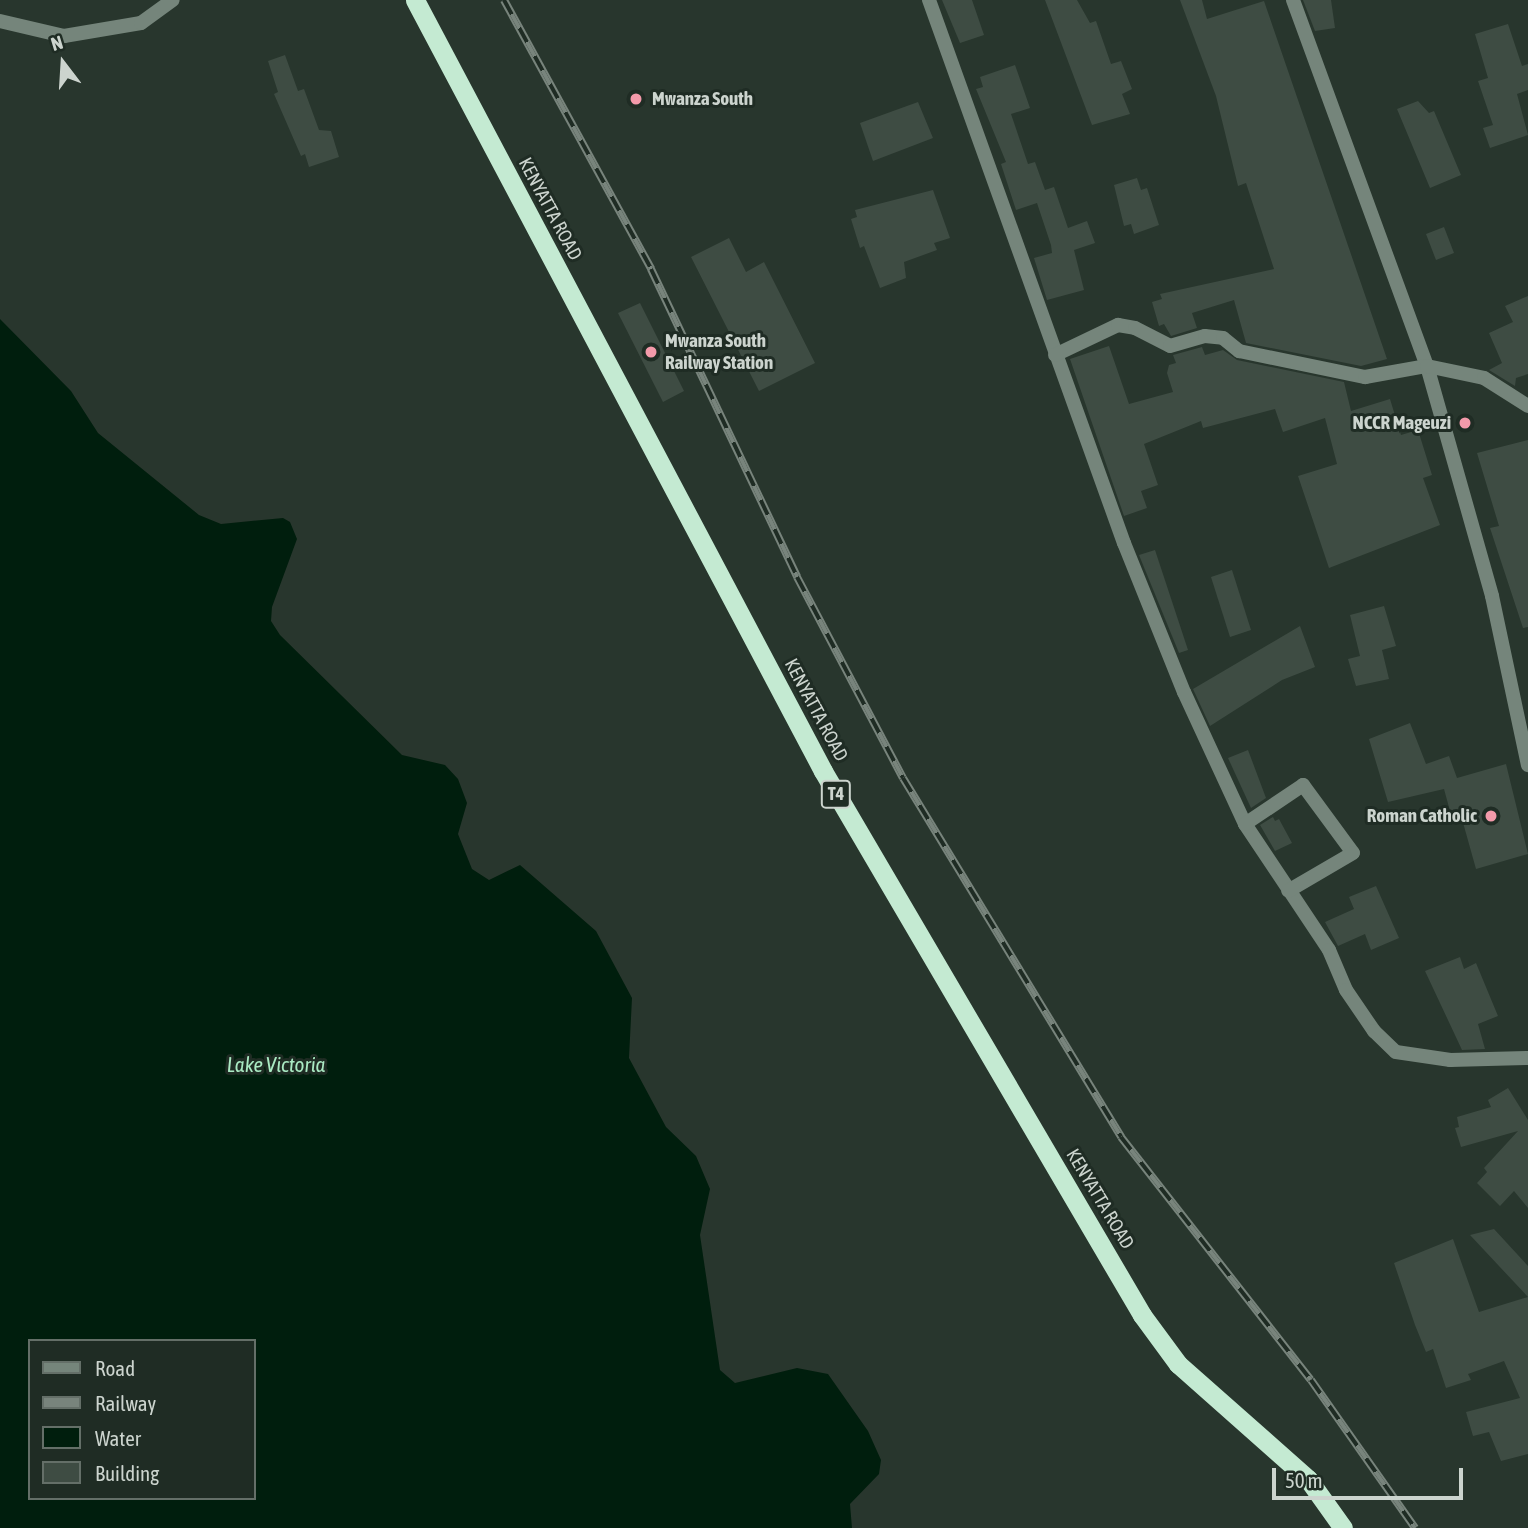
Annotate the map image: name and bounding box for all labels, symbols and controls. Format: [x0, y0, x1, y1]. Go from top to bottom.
north arrow [28, 28, 98, 98]
text: N [48, 31, 65, 55]
place label: Mwanza South [652, 88, 753, 110]
marker: Mwanza South [626, 89, 646, 109]
street label: KENYATTA ROAD [513, 154, 587, 264]
place label: Mwanza South Railway Station [665, 330, 773, 374]
marker: Mwanza South Railway Station [643, 344, 659, 360]
place label: NCCR Mageuzi [1353, 412, 1451, 434]
marker: NCCR Mageuzi [1457, 415, 1473, 431]
street label: KENYATTA ROAD [779, 655, 853, 765]
road number: T4 [820, 780, 852, 808]
place label: Roman Catholic [1367, 805, 1477, 827]
marker: Roman Catholic [1483, 808, 1499, 824]
water label: Lake Victoria [227, 1051, 325, 1077]
street label: KENYATTA ROAD [1061, 1145, 1139, 1253]
legend [28, 1339, 256, 1500]
text: Road [95, 1356, 135, 1380]
text: Railway [95, 1391, 156, 1415]
text: Water [95, 1426, 141, 1450]
scale bar [1276, 1454, 1467, 1498]
text: Building [95, 1461, 159, 1485]
text: 50 m [1285, 1468, 1323, 1492]

